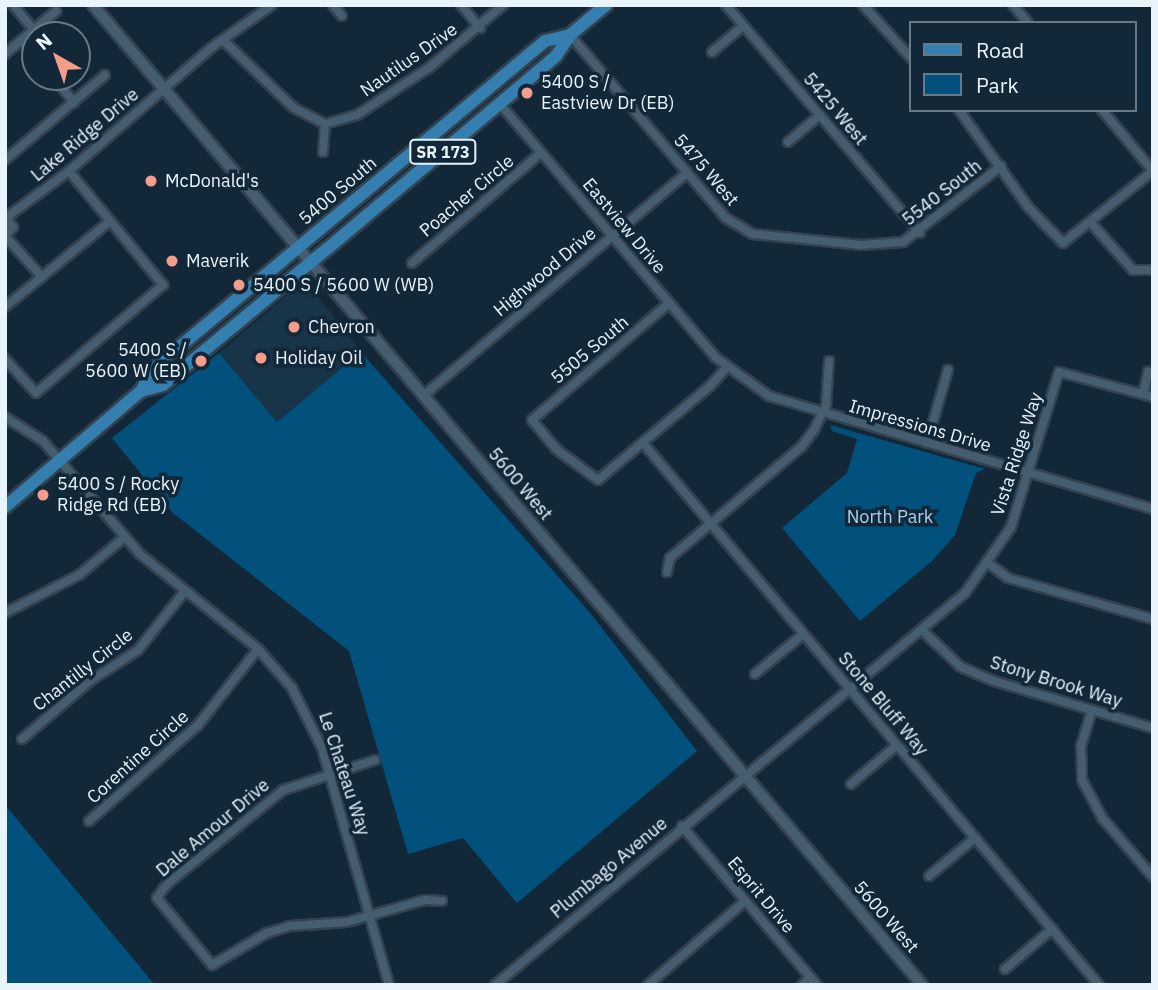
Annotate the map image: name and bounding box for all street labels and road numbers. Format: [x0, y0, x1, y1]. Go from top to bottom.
street label: Nautilus Drive [356, 19, 462, 101]
street label: 5425 West [798, 68, 872, 150]
street label: Lake Ridge Drive [27, 84, 143, 186]
street label: 5475 West [669, 130, 743, 210]
road number: SR 173 [408, 140, 478, 164]
street label: Poacher Circle [416, 150, 518, 242]
street label: 5400 South [295, 152, 381, 230]
street label: 5540 South [898, 155, 986, 231]
street label: Eastview Drive [578, 174, 670, 278]
street label: Highwood Drive [489, 223, 601, 321]
street label: 5505 South [547, 311, 633, 389]
street label: Vista Ridge Way [987, 389, 1047, 519]
street label: Impressions Drive [846, 395, 994, 457]
street label: 5600 West [483, 443, 557, 525]
street label: Chantilly Circle [29, 624, 137, 716]
street label: Stone Bluff Way [833, 648, 933, 760]
street label: Stony Brook Way [988, 652, 1124, 712]
street label: Corentine Circle [83, 706, 193, 808]
street label: Le Chateau Way [314, 710, 374, 838]
street label: Dale Amour Drive [152, 774, 274, 882]
street label: Plumbago Avenue [546, 813, 672, 923]
street label: Esprit Drive [723, 852, 799, 938]
street label: 5600 West [849, 877, 923, 957]

